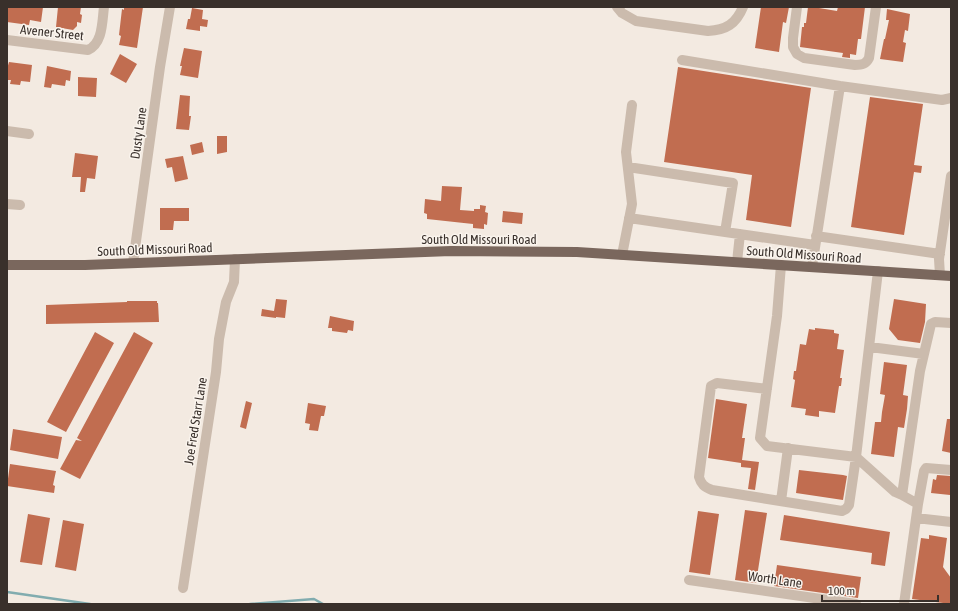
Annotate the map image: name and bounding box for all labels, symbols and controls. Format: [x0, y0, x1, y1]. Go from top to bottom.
street label: Avener Street [19, 22, 85, 43]
street label: Dusty Lane [127, 106, 150, 160]
street label: South Old Missouri Road [421, 232, 537, 247]
street label: South Old Missouri Road [97, 240, 213, 259]
street label: South Old Missouri Road [746, 243, 862, 266]
street label: Joe Fred Starr Lane [181, 376, 210, 466]
street label: Worth Lane [747, 568, 803, 591]
scale bar [822, 577, 938, 603]
text: 100 m [828, 584, 855, 598]

